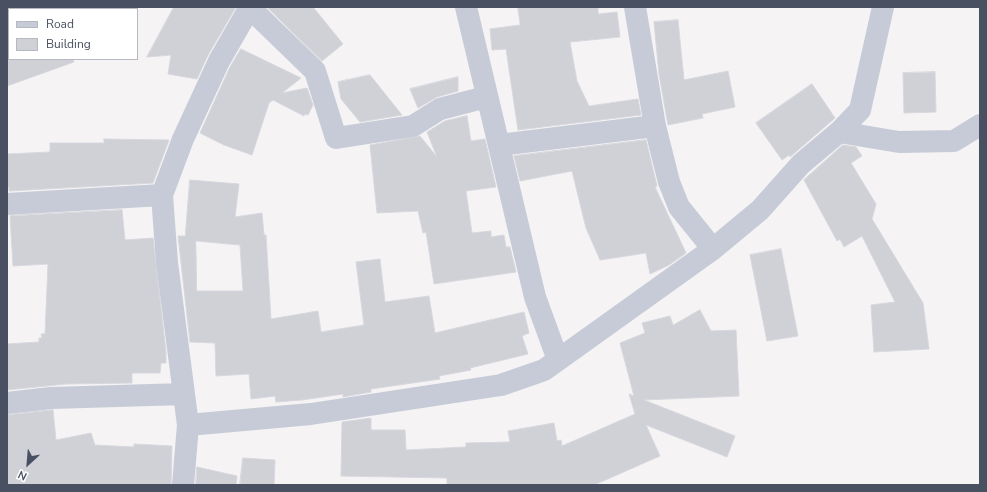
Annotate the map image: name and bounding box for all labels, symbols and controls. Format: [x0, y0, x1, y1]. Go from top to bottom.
legend [8, 8, 138, 60]
text: Road [46, 16, 74, 32]
text: Building [46, 36, 91, 52]
north arrow [8, 444, 48, 484]
text: N [16, 467, 30, 484]

